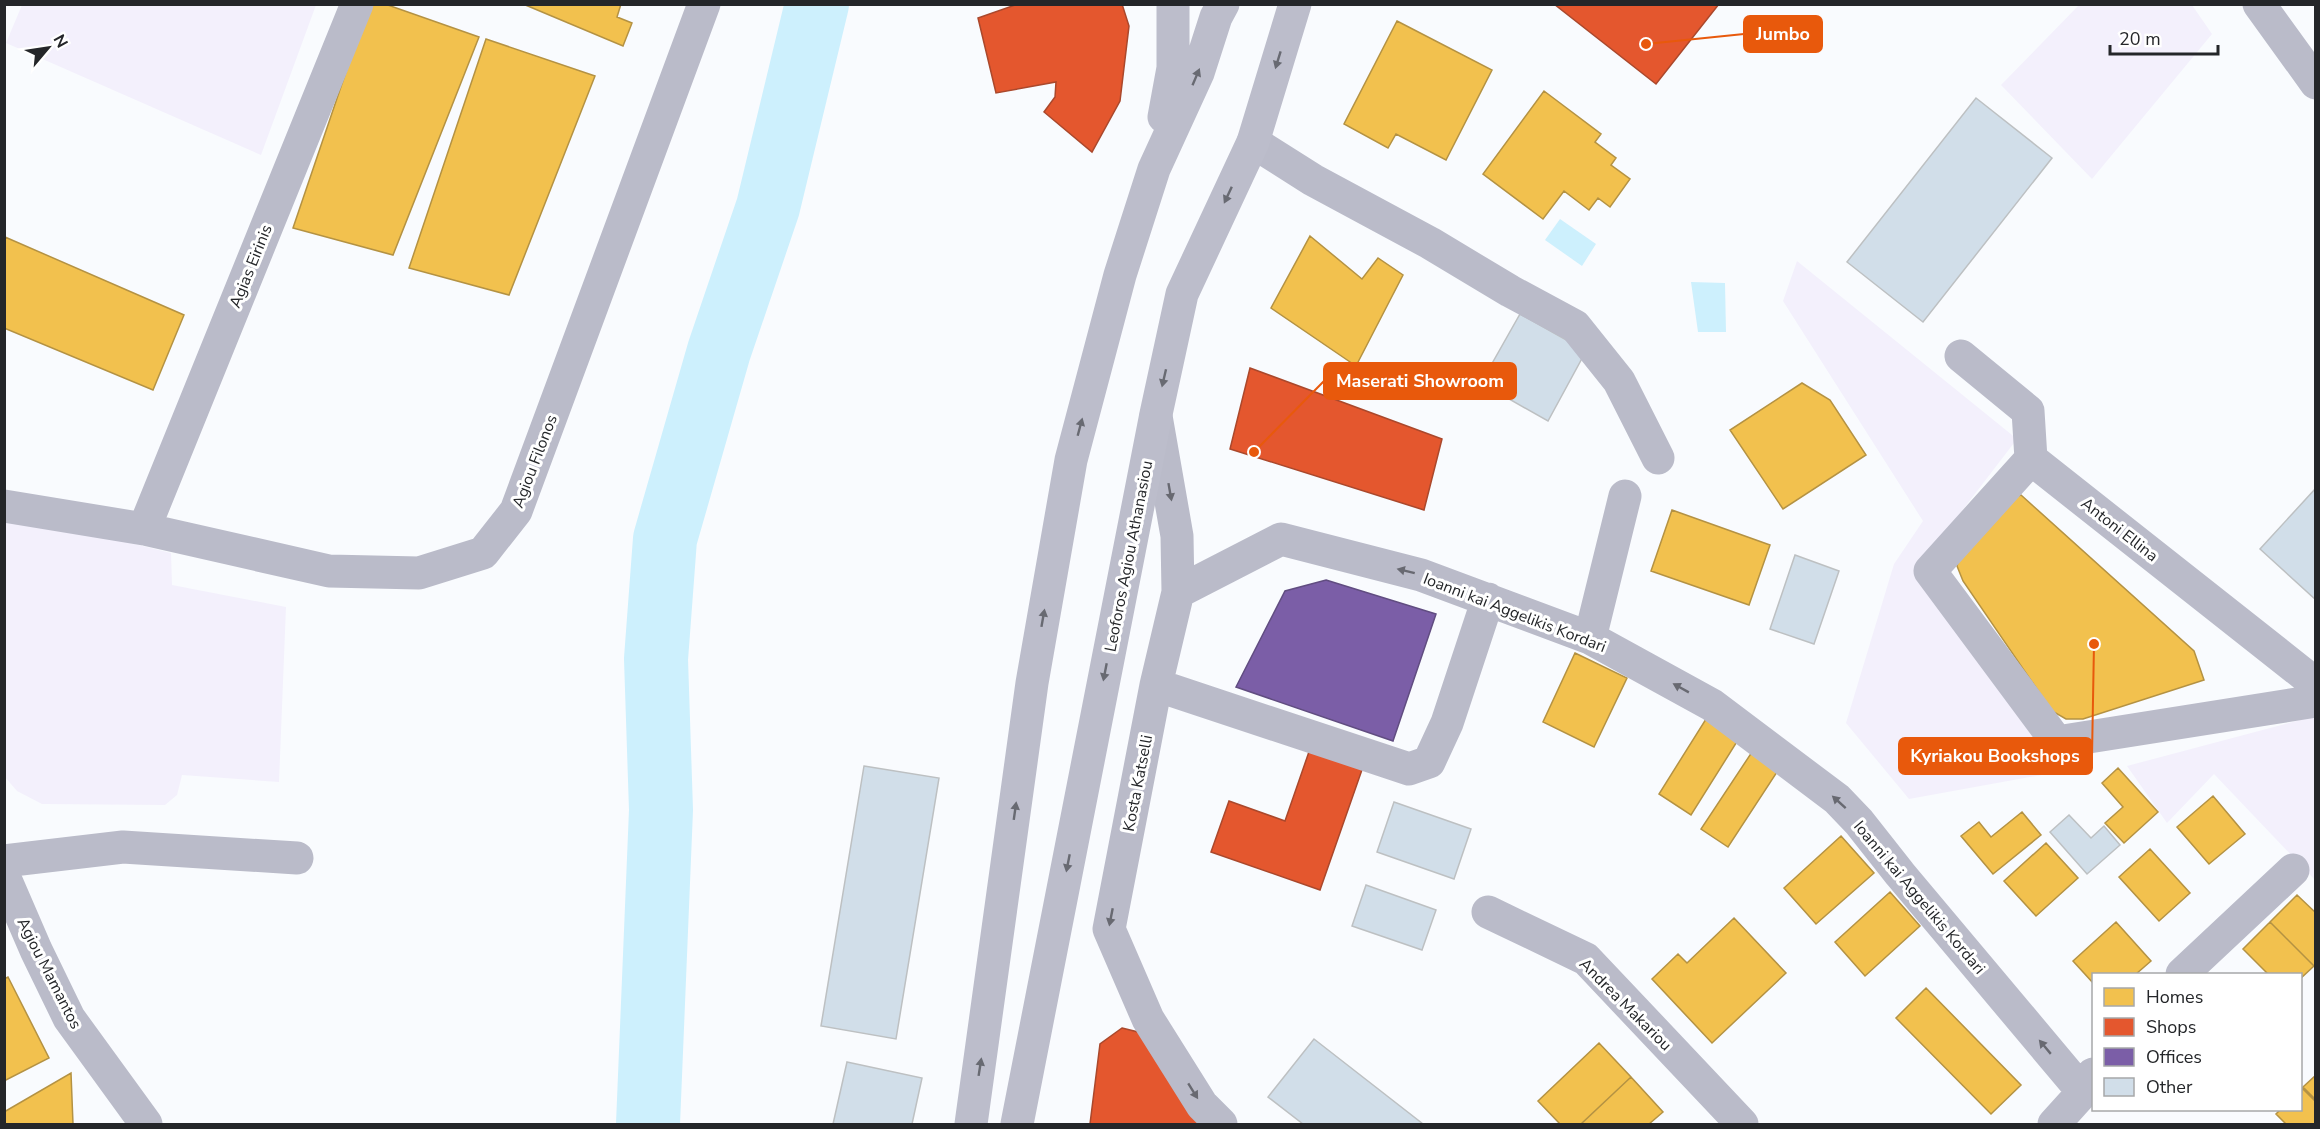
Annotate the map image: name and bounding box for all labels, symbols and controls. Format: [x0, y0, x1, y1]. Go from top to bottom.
callout: Jumbo [1744, 16, 1822, 52]
north arrow [18, 18, 78, 78]
scale bar [2110, 18, 2218, 56]
text: Jumbo [1755, 22, 1810, 46]
text: 20 m [2119, 27, 2161, 51]
text: N [48, 31, 73, 52]
one-way arrow [1273, 51, 1282, 69]
one-way arrow [1191, 69, 1200, 86]
one-way arrow [1224, 186, 1233, 203]
street label: Agias Eirinis [224, 221, 278, 311]
callout: Maserati Showroom [1324, 363, 1516, 399]
one-way arrow [1158, 368, 1168, 387]
text: Maserati Showroom [1336, 369, 1504, 393]
street label: Agiou Filonos [507, 411, 563, 511]
one-way arrow [1076, 418, 1085, 436]
street label: Leoforos Agiou Athanasiou [1100, 459, 1158, 654]
one-way arrow [1165, 483, 1174, 502]
street label: Antoni Ellina [2076, 493, 2162, 567]
one-way arrow [1396, 565, 1415, 575]
street label: Ioanni kai Aggelikis Kordari [1420, 568, 1609, 658]
one-way arrow [1039, 609, 1048, 628]
one-way arrow [1100, 662, 1109, 681]
one-way arrow [1672, 683, 1689, 693]
street label: Kosta Katselli [1118, 733, 1158, 833]
callout: Kyriakou Bookshops [1899, 738, 2092, 774]
text: Kyriakou Bookshops [1910, 744, 2080, 768]
one-way arrow [1831, 795, 1846, 809]
one-way arrow [1010, 801, 1019, 820]
street label: Ioanni kai Aggelikis Kordari [1848, 816, 1990, 979]
one-way arrow [1063, 854, 1072, 873]
one-way arrow [1106, 908, 1115, 927]
street label: Agiou Mamantos [12, 914, 87, 1033]
street label: Andrea Makariou [1574, 954, 1676, 1056]
legend [2092, 973, 2302, 1111]
text: Homes [2146, 985, 2203, 1009]
text: Shops [2146, 1015, 2196, 1039]
one-way arrow [2039, 1039, 2052, 1055]
text: Offices [2146, 1045, 2202, 1069]
one-way arrow [975, 1057, 984, 1076]
text: Other [2146, 1075, 2193, 1099]
one-way arrow [1187, 1083, 1198, 1099]

